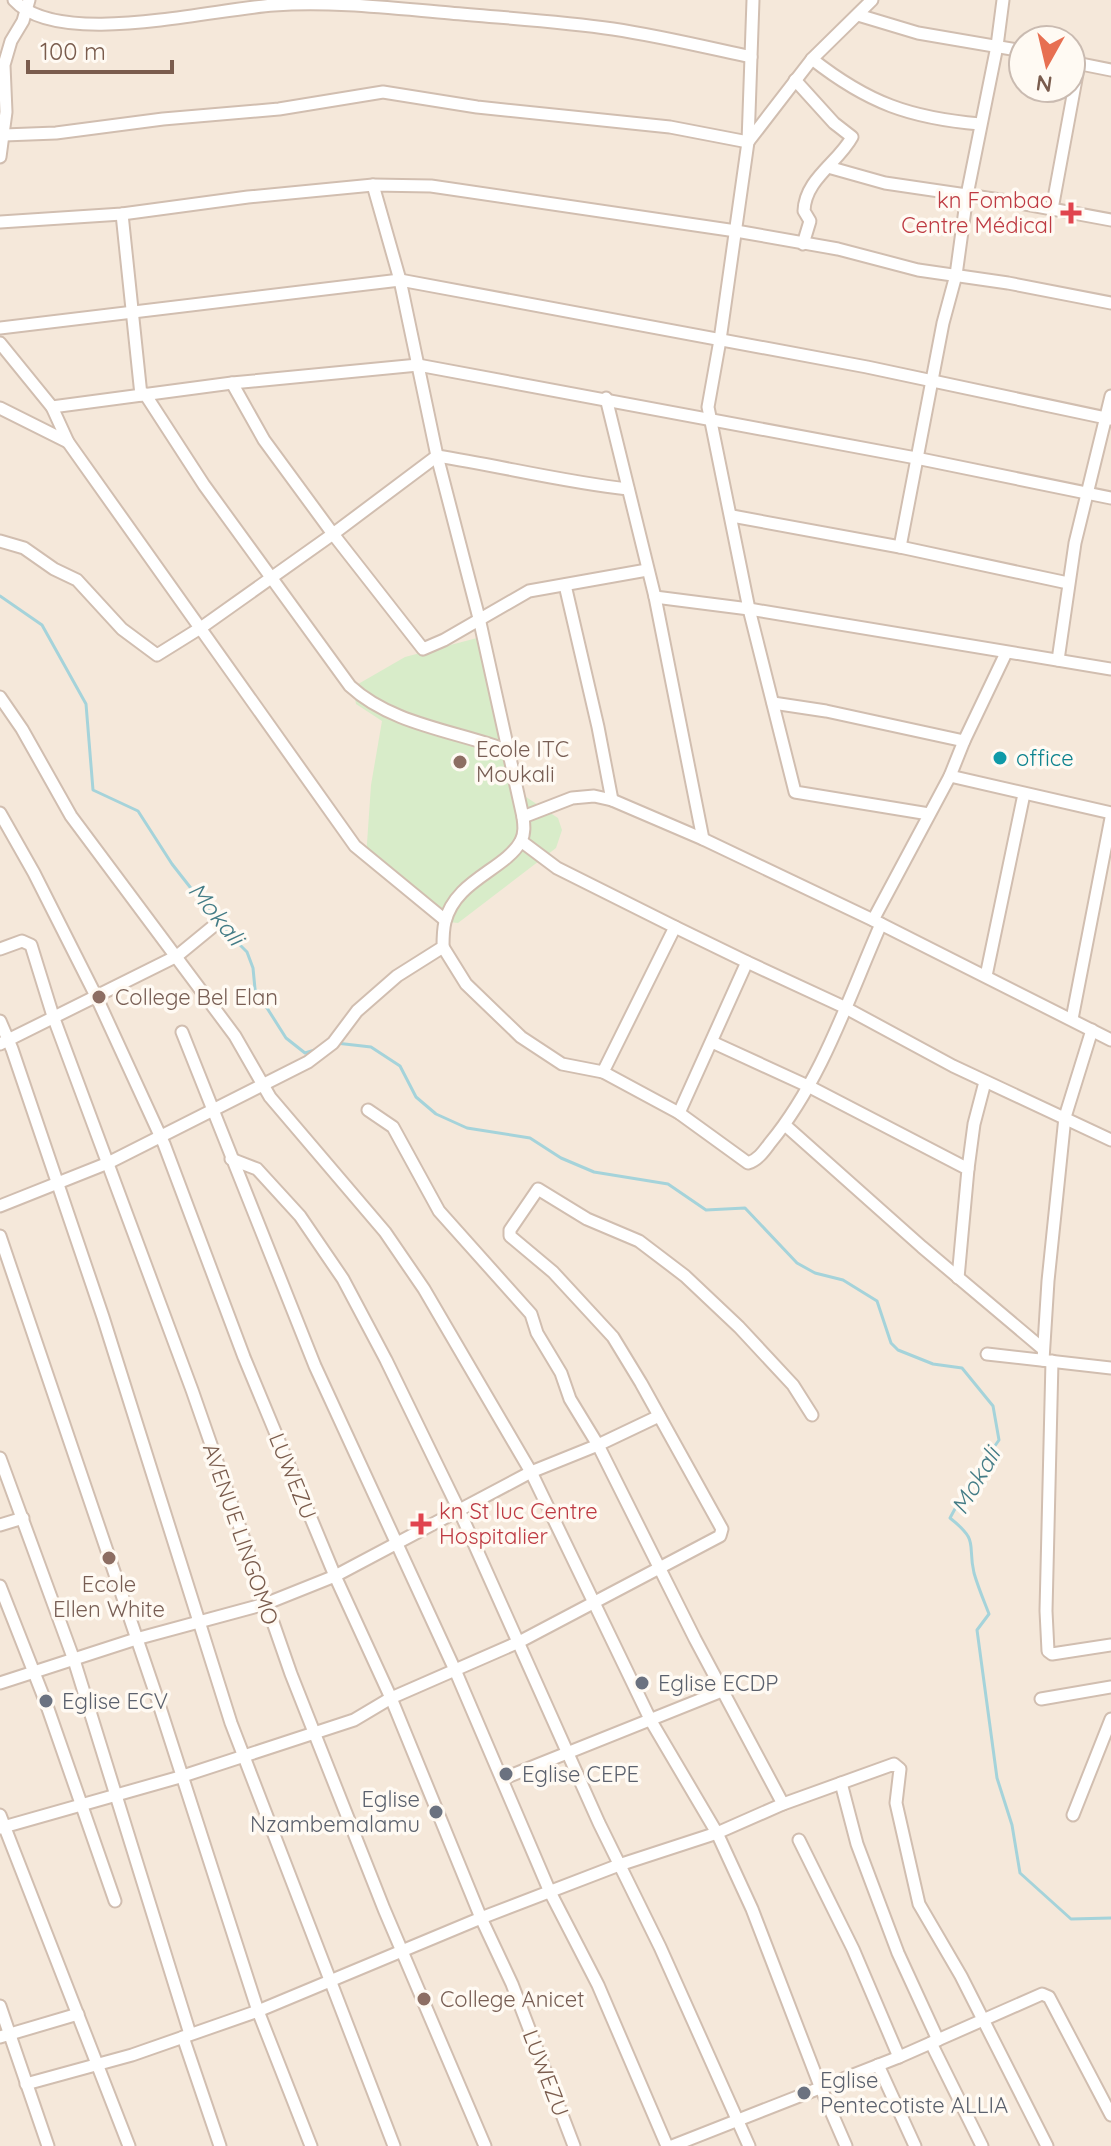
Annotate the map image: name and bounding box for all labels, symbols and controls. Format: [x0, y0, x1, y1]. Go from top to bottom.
scale bar [28, 24, 172, 74]
north arrow [1007, 24, 1087, 104]
text: 100 m [40, 36, 106, 66]
text: N [1034, 69, 1054, 99]
place label: kn Fombao Centre Médical [901, 186, 1053, 239]
marker: kn Fombao Centre Médical [1060, 202, 1082, 224]
place label: Ecole ITC Moukali [476, 735, 569, 788]
place label: office [1016, 744, 1074, 772]
marker: office [991, 749, 1009, 767]
marker: Ecole ITC Moukali [451, 753, 469, 771]
water label: Mokali [182, 876, 253, 953]
place label: College Bel Elan [115, 983, 278, 1011]
marker: College Bel Elan [90, 988, 108, 1006]
street label: LUWEZU [263, 1429, 323, 1523]
water label: Mokali [944, 1439, 1008, 1519]
street label: AVENUE LINGOMO [197, 1440, 285, 1628]
place label: kn St luc Centre Hospitalier [439, 1497, 598, 1550]
marker: kn St luc Centre Hospitalier [410, 1513, 432, 1535]
marker: Ecole Ellen White [100, 1549, 118, 1567]
place label: Ecole Ellen White [53, 1570, 165, 1623]
place label: Eglise ECDP [658, 1669, 778, 1697]
marker: Eglise ECDP [633, 1674, 651, 1692]
place label: Eglise ECV [62, 1687, 168, 1715]
marker: Eglise ECV [37, 1692, 55, 1710]
place label: Eglise CEPE [522, 1760, 639, 1788]
marker: Eglise CEPE [497, 1765, 515, 1783]
place label: Eglise Nzambemalamu [250, 1785, 420, 1838]
marker: Eglise Nzambemalamu [427, 1803, 445, 1821]
place label: College Anicet [440, 1985, 585, 2013]
marker: College Anicet [415, 1990, 433, 2008]
street label: LUWEZU [517, 2026, 575, 2120]
place label: Eglise Pentecotiste ALLIA [820, 2066, 1008, 2119]
marker: Eglise Pentecotiste ALLIA [795, 2084, 813, 2102]

